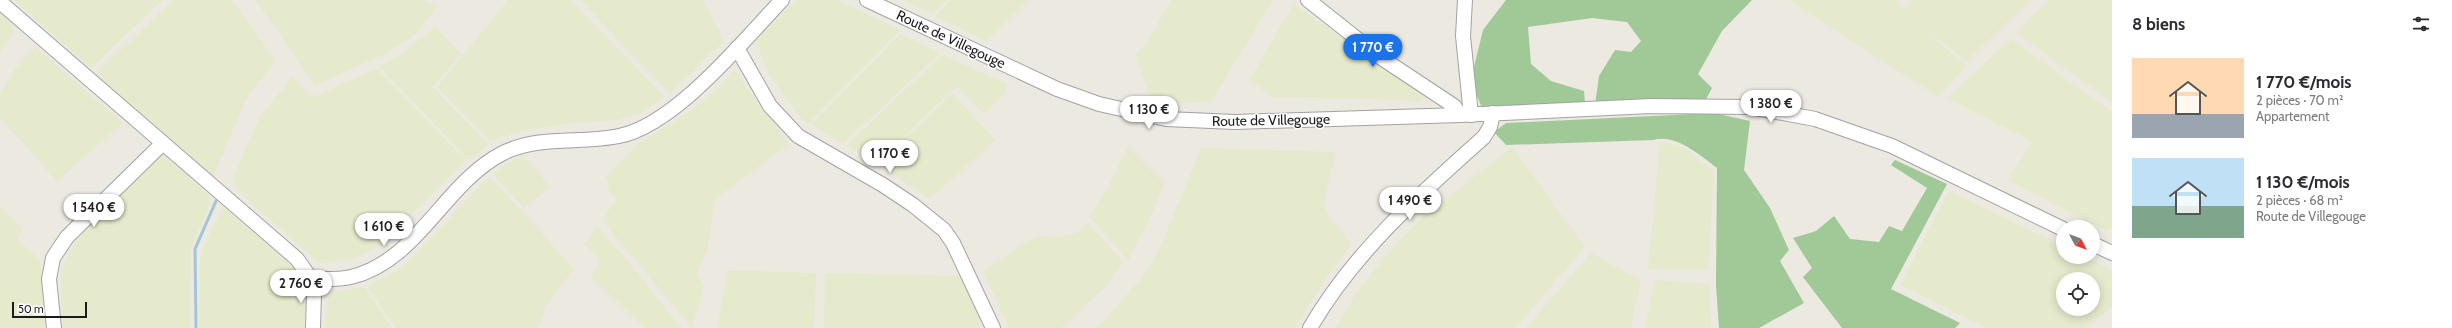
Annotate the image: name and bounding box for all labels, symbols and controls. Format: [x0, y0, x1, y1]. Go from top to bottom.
street label: Route de Villegouge [894, 6, 1008, 72]
icon: filters [2410, 13, 2432, 35]
text: 8 biens [2132, 14, 2185, 34]
pin: 1 770 € [1336, 34, 1410, 68]
text: 1 770 € [1352, 39, 1394, 55]
text: 1 770 €/mois [2256, 72, 2351, 92]
icon: home [2164, 74, 2212, 122]
pin: 1 380 € [1734, 90, 1808, 124]
text: 2 pièces · 70 m² [2256, 92, 2343, 108]
text: 1 380 € [1749, 95, 1793, 111]
pin: 1 130 € [1112, 96, 1186, 130]
text: 1 130 € [1129, 101, 1169, 117]
text: Appartement [2256, 108, 2329, 124]
street label: Route de Villegouge [1212, 110, 1330, 130]
pin: 1 170 € [853, 140, 927, 174]
text: 1 170 € [870, 145, 910, 161]
text: 1 130 €/mois [2256, 172, 2350, 192]
icon: home [2164, 174, 2212, 222]
pin: 1 490 € [1373, 187, 1447, 221]
text: 1 490 € [1388, 192, 1432, 208]
text: 2 pièces · 68 m² [2256, 192, 2343, 208]
pin: 1 540 € [57, 194, 131, 228]
text: 1 540 € [72, 199, 116, 215]
text: Route de Villegouge [2256, 208, 2366, 224]
pin: 1 610 € [347, 213, 421, 247]
text: 1 610 € [364, 218, 404, 234]
north arrow [2056, 220, 2100, 264]
map controls [2056, 220, 2100, 316]
pin: 2 760 € [264, 270, 338, 304]
button: locate [2056, 272, 2100, 316]
text: 2 760 € [279, 275, 323, 291]
scale bar [12, 300, 87, 319]
text: 50 m [18, 302, 44, 316]

